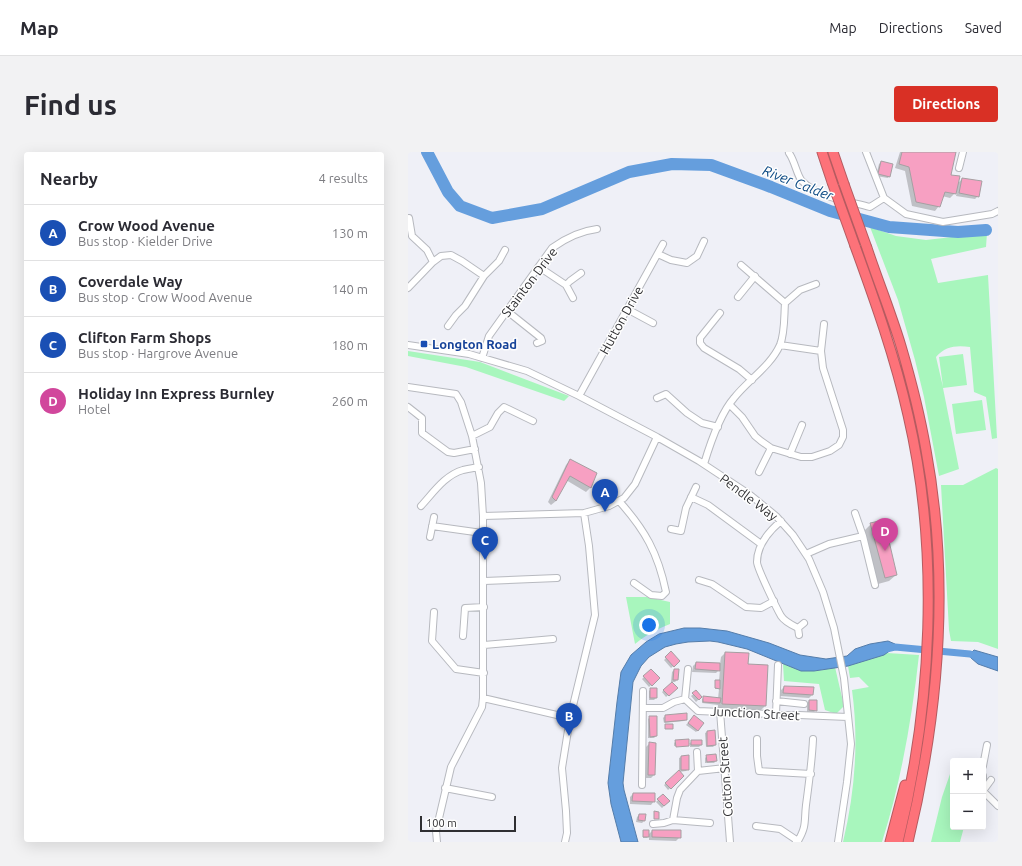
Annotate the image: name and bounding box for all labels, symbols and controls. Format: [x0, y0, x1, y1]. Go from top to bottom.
text: Map [20, 17, 59, 39]
text: Map [829, 20, 857, 36]
text: Directions [879, 20, 943, 36]
text: Saved [965, 20, 1002, 36]
button: Directions [894, 86, 998, 122]
text: Find us [24, 89, 117, 120]
water label: River Calder [760, 162, 836, 204]
text: Nearby [40, 169, 98, 188]
text: 4 results [318, 171, 368, 185]
text: Crow Wood Avenue [78, 217, 215, 234]
text: A [48, 226, 58, 240]
text: 130 m [332, 226, 368, 240]
text: Bus stop · Kielder Drive [78, 234, 213, 248]
street label: Stainton Drive [498, 245, 560, 319]
text: Coverdale Way [78, 273, 182, 290]
text: B [49, 282, 57, 296]
text: 140 m [332, 282, 368, 296]
street label: Hutton Drive [597, 284, 645, 356]
text: Bus stop · Crow Wood Avenue [78, 290, 252, 304]
text: Clifton Farm Shops [78, 329, 211, 346]
place label: Longton Road [432, 337, 517, 351]
text: C [49, 338, 57, 352]
text: 180 m [332, 338, 368, 352]
marker: Longton Road [419, 339, 429, 349]
text: Bus stop · Hargrove Avenue [78, 346, 238, 360]
text: Holiday Inn Express Burnley [78, 385, 274, 402]
text: D [48, 394, 58, 408]
text: 260 m [332, 394, 368, 408]
text: Hotel [78, 402, 110, 416]
street label: Pendle Way [718, 471, 780, 523]
pin: A [592, 479, 618, 512]
pin: D [872, 518, 898, 551]
pin: C [472, 527, 498, 560]
your location [639, 615, 659, 635]
pin: B [556, 703, 582, 736]
street label: Junction Street [710, 704, 800, 722]
street label: Cotton Street [715, 737, 735, 817]
map controls [950, 758, 986, 830]
button: + [950, 758, 986, 794]
button: − [950, 794, 986, 830]
scale bar [420, 814, 516, 833]
text: 100 m [426, 817, 457, 829]

